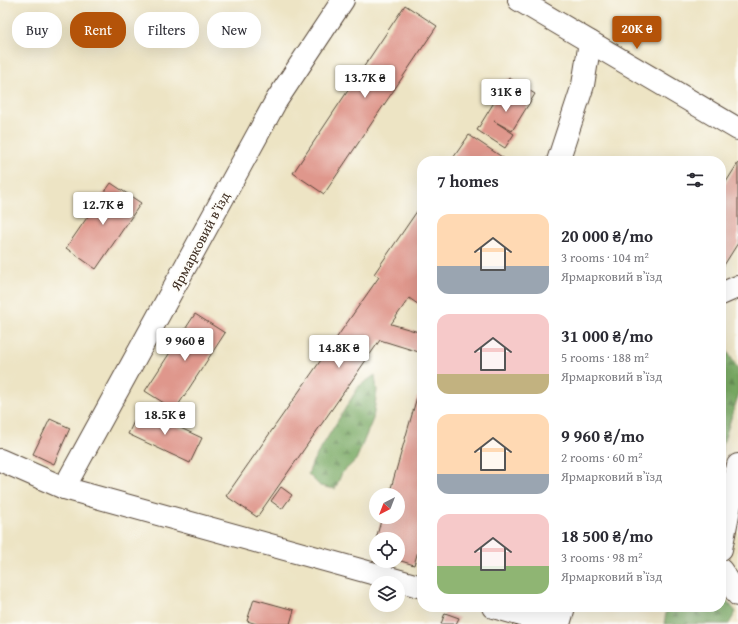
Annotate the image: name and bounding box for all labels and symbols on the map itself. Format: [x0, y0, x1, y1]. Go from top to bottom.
pin: 20K ₴ [609, 16, 665, 50]
pin: 13.7K ₴ [328, 65, 402, 99]
pin: 31K ₴ [478, 79, 534, 113]
street label: Ярмарковий вʼїзд [165, 188, 235, 295]
pin: 12.7K ₴ [66, 192, 140, 226]
pin: 9 960 ₴ [148, 328, 222, 362]
pin: 14.8K ₴ [302, 335, 376, 369]
pin: 18.5K ₴ [128, 402, 202, 436]
north arrow [369, 488, 405, 524]

